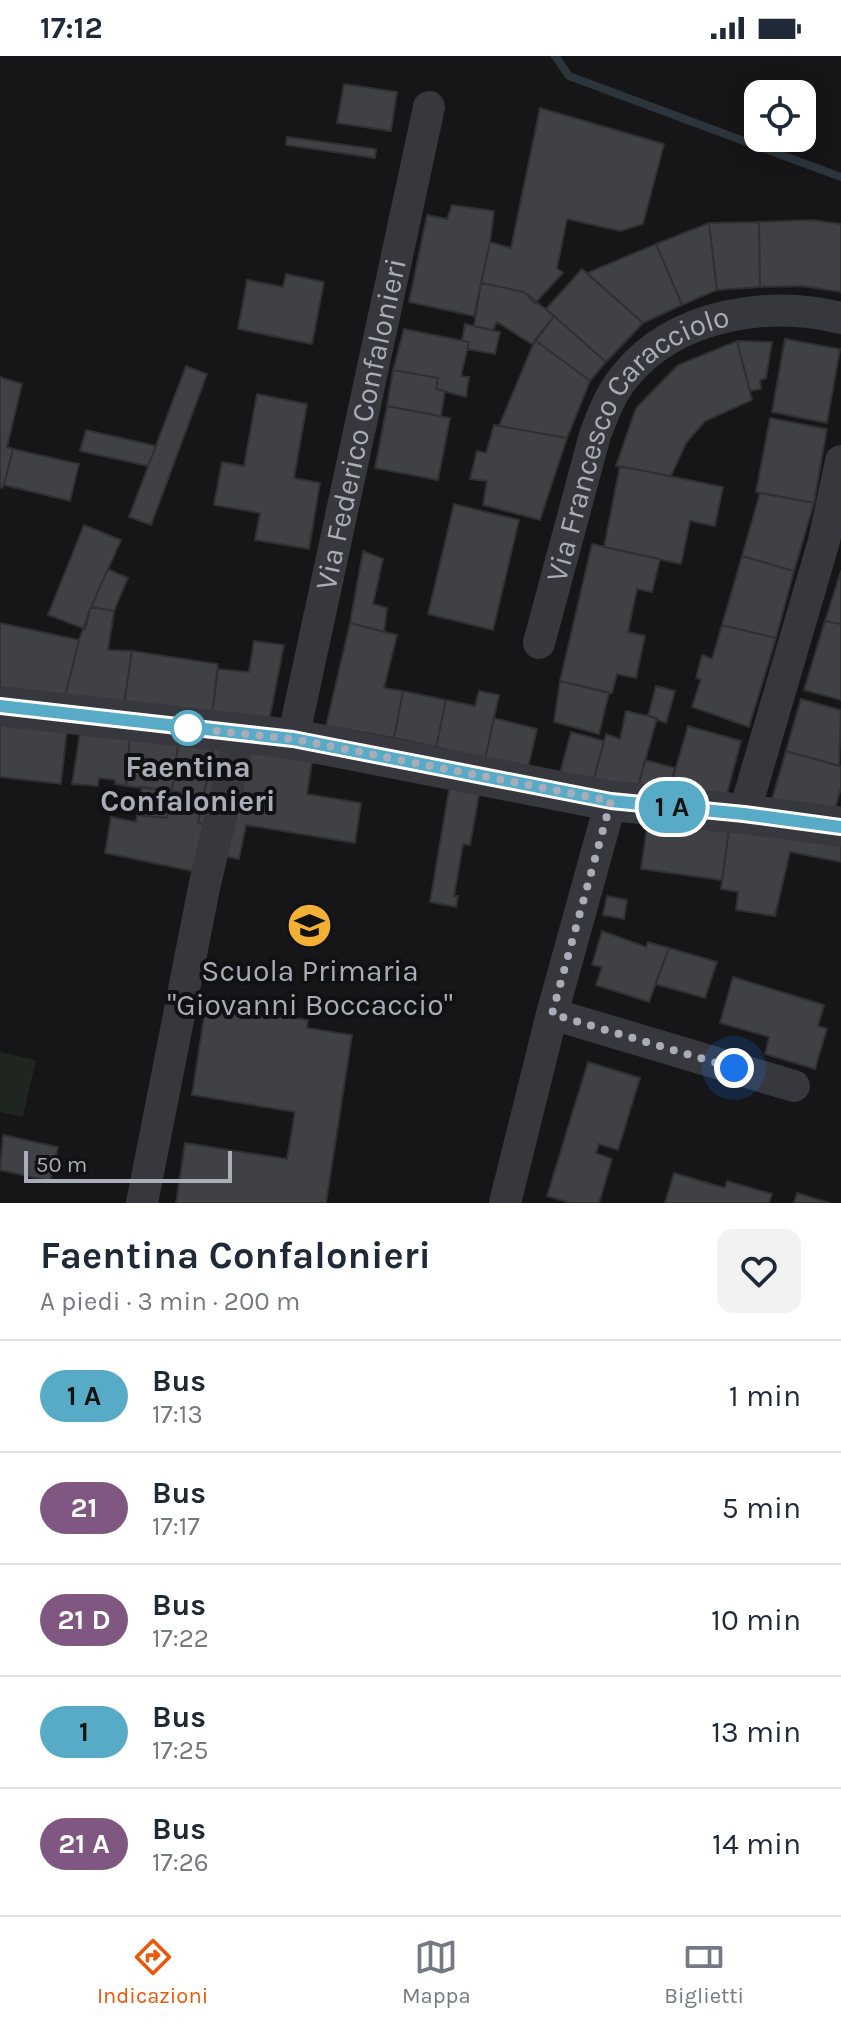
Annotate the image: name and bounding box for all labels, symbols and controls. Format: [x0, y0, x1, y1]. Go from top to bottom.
text: 17:12 [40, 10, 103, 46]
map controls [744, 80, 816, 152]
button: locate [744, 80, 816, 152]
street label: Via Federico Confalonieri [308, 255, 414, 594]
street label: Via Francesco Caracciolo [538, 298, 733, 586]
marker: Faentina Confalonieri [171, 711, 205, 745]
place label: Faentina Confalonieri [100, 749, 276, 819]
line badge: 1 A [626, 781, 718, 833]
text: 1 A [655, 790, 689, 823]
school or university icon: Scuola Primaria "Giovanni Boccaccio" [286, 901, 334, 949]
place label: Scuola Primaria "Giovanni Boccaccio" [167, 953, 453, 1023]
your location [714, 1048, 754, 1088]
scale bar [24, 1147, 232, 1183]
text: 50 m [36, 1152, 87, 1178]
button: heart [717, 1229, 801, 1313]
text: Faentina Confalonieri [40, 1233, 431, 1278]
text: A piedi · 3 min · 200 m [40, 1286, 300, 1317]
text: Bus [152, 1363, 206, 1399]
text: 1 min [729, 1378, 801, 1414]
text: 1 A [67, 1379, 101, 1412]
text: 17:13 [152, 1399, 203, 1430]
text: Bus [152, 1475, 206, 1511]
text: 5 min [722, 1490, 801, 1526]
text: 21 [71, 1491, 97, 1524]
text: 17:17 [152, 1511, 200, 1542]
text: Bus [152, 1587, 206, 1623]
text: 10 min [711, 1602, 801, 1638]
text: 21 D [57, 1603, 111, 1636]
text: 17:22 [152, 1623, 209, 1654]
text: Bus [152, 1699, 206, 1735]
text: 13 min [711, 1714, 801, 1750]
text: 1 [79, 1715, 89, 1748]
text: 17:25 [152, 1735, 209, 1766]
text: Bus [152, 1811, 206, 1847]
text: 14 min [712, 1826, 801, 1862]
text: 21 A [58, 1827, 110, 1860]
text: 17:26 [152, 1847, 209, 1878]
tab: Indicazioni [97, 1935, 208, 2009]
tab: Mappa [402, 1935, 471, 2009]
tab: Biglietti [664, 1935, 744, 2009]

